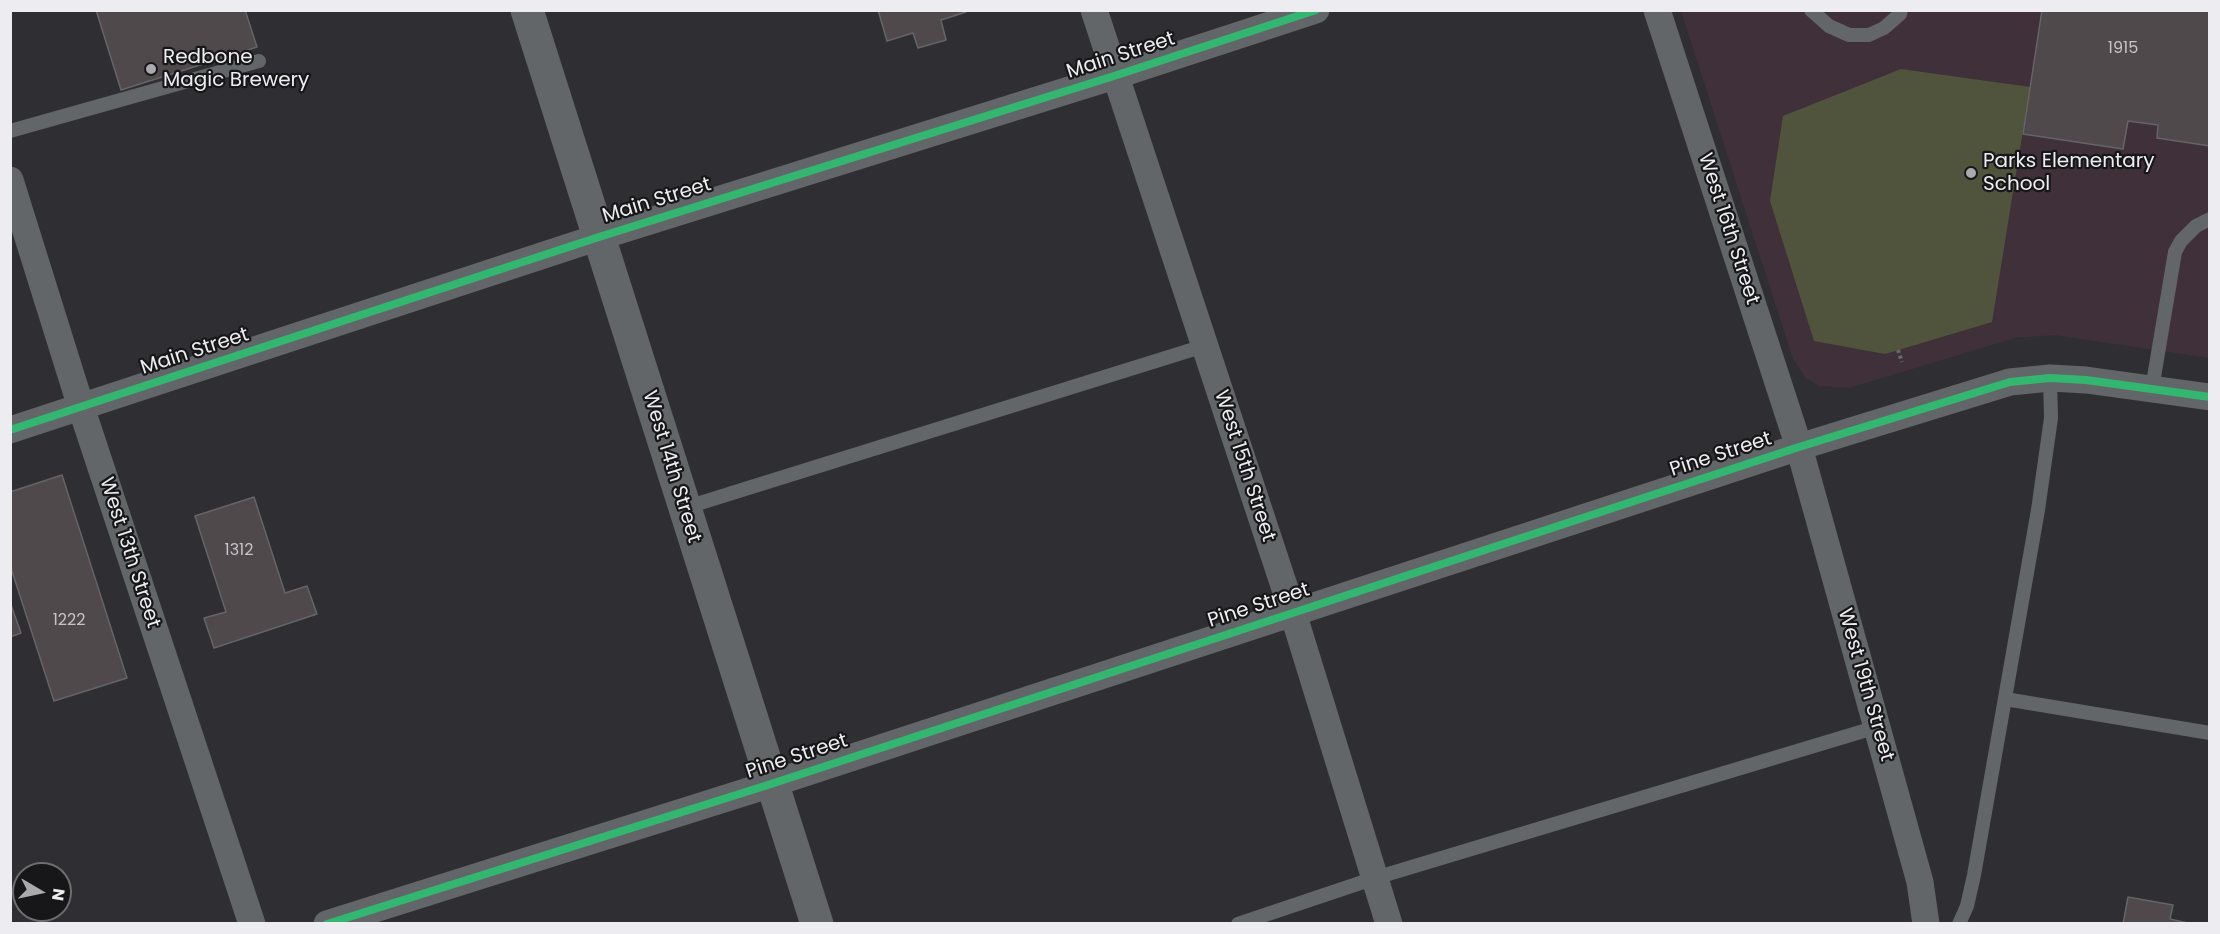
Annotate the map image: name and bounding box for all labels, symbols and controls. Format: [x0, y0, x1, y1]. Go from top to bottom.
street label: Main Street [1064, 27, 1178, 85]
house number: 1915 [2108, 39, 2138, 59]
place label: Redbone Magic Brewery [163, 46, 309, 93]
marker: Redbone Magic Brewery [144, 62, 158, 76]
street label: West 16th Street [1692, 150, 1764, 308]
place label: Parks Elementary School [1983, 150, 2155, 197]
marker: Parks Elementary School [1964, 166, 1978, 180]
street label: Main Street [600, 173, 714, 229]
street label: Main Street [138, 323, 252, 381]
street label: West 15th Street [1208, 387, 1280, 545]
street label: West 14th Street [636, 388, 706, 546]
street label: Pine Street [1667, 427, 1775, 483]
street label: West 13th Street [93, 475, 165, 631]
house number: 1312 [225, 541, 253, 561]
street label: Pine Street [1205, 578, 1313, 634]
street label: West 19th Street [1832, 606, 1898, 764]
house number: 1222 [53, 611, 85, 631]
street label: Pine Street [743, 729, 851, 785]
north arrow [12, 862, 72, 922]
text: N [46, 887, 71, 902]

